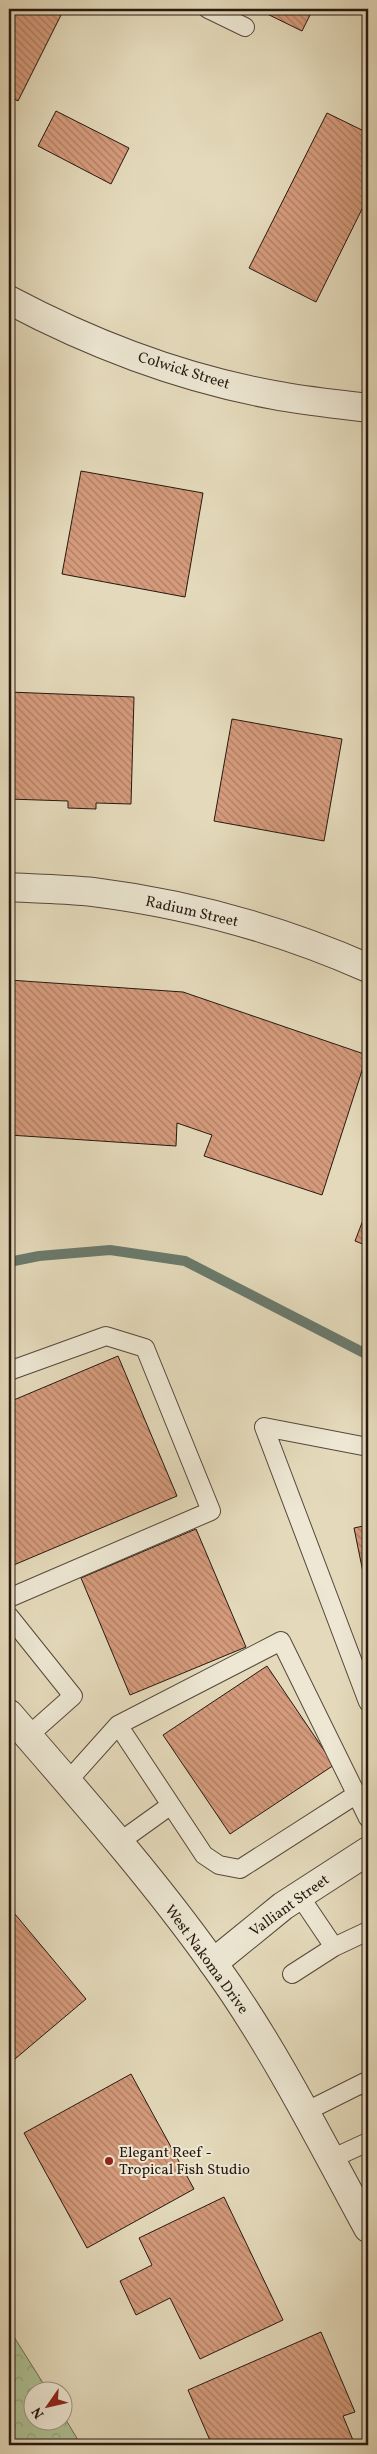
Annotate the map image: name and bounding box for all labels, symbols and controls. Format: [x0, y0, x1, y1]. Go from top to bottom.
street label: Colwick Street [135, 347, 232, 395]
street label: Radium Street [143, 892, 240, 933]
street label: Valliant Street [246, 1870, 334, 1942]
street label: West Nakoma Drive [159, 1901, 253, 2019]
place label: Elegant Reef - Tropical Fish Studio [119, 2143, 250, 2181]
marker: Elegant Reef - Tropical Fish Studio [103, 2155, 115, 2167]
north arrow [22, 2382, 72, 2432]
text: N [28, 2403, 49, 2422]

